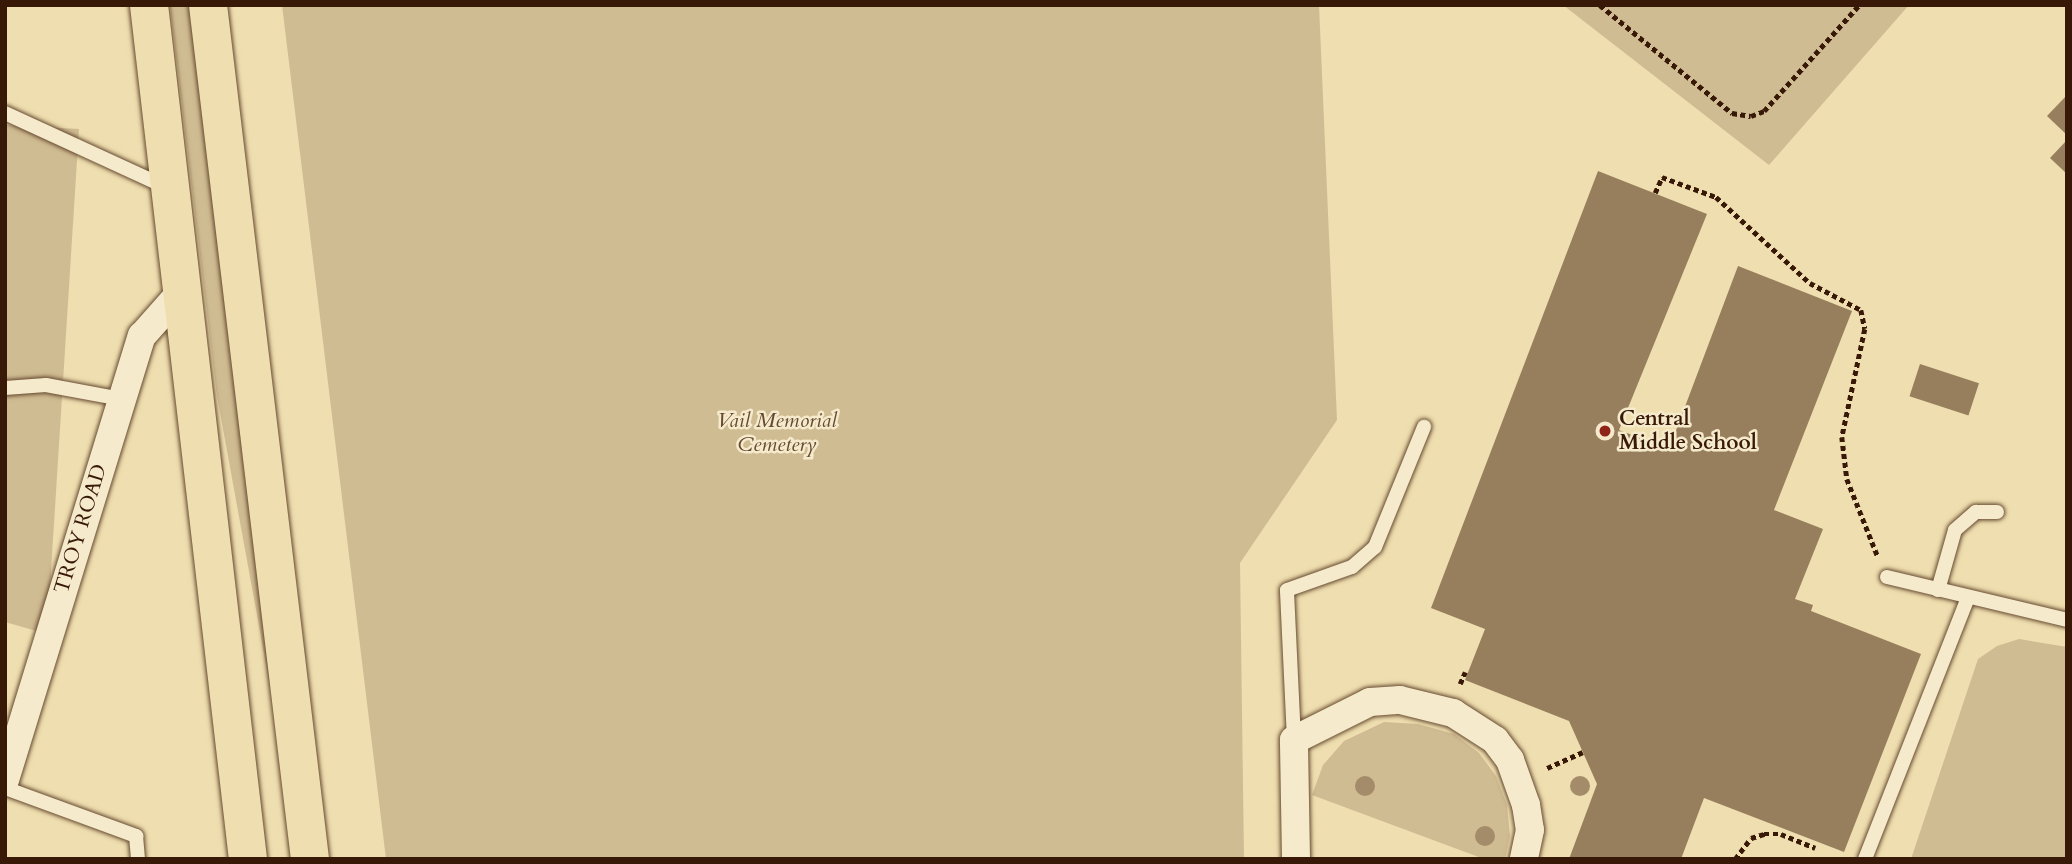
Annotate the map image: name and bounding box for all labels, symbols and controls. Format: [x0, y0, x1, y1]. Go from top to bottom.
place label: Central Middle School [1619, 406, 1757, 456]
park label: Vail Memorial Cemetery [717, 408, 837, 458]
marker: Central Middle School [1597, 423, 1613, 439]
street label: TROY ROAD [49, 461, 113, 597]

